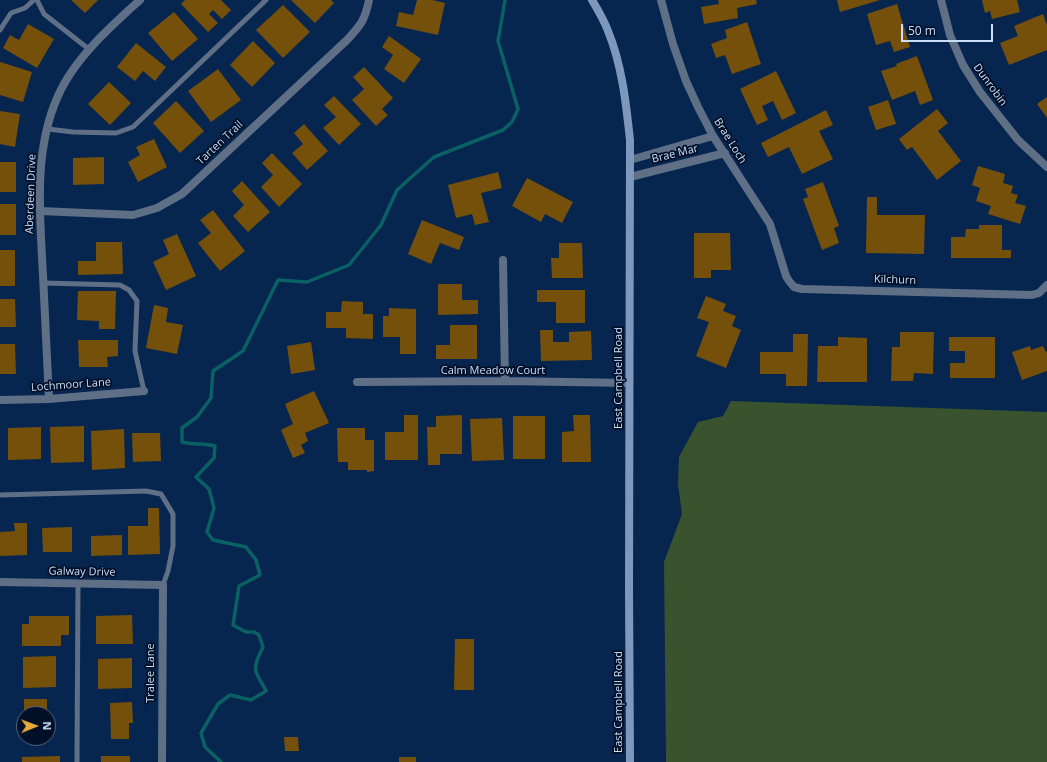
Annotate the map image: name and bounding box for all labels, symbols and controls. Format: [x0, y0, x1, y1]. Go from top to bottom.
scale bar [903, 16, 995, 42]
text: 50 m [908, 22, 936, 39]
street label: Dunrobin [970, 61, 1010, 109]
street label: Brae Loch [711, 116, 749, 166]
street label: Tarten Trail [194, 118, 246, 168]
street label: Brae Mar [650, 142, 700, 166]
street label: Aberdeen Drive [23, 154, 39, 234]
street label: Kilchurn [874, 273, 916, 287]
street label: East Campbell Road [612, 327, 626, 429]
street label: Calm Meadow Court [441, 364, 545, 378]
street label: Lochmoor Lane [31, 376, 111, 394]
street label: Galway Drive [48, 565, 116, 579]
street label: Tralee Lane [144, 643, 158, 703]
street label: East Campbell Road [612, 651, 626, 753]
north arrow [16, 706, 56, 746]
text: N [40, 721, 55, 730]

